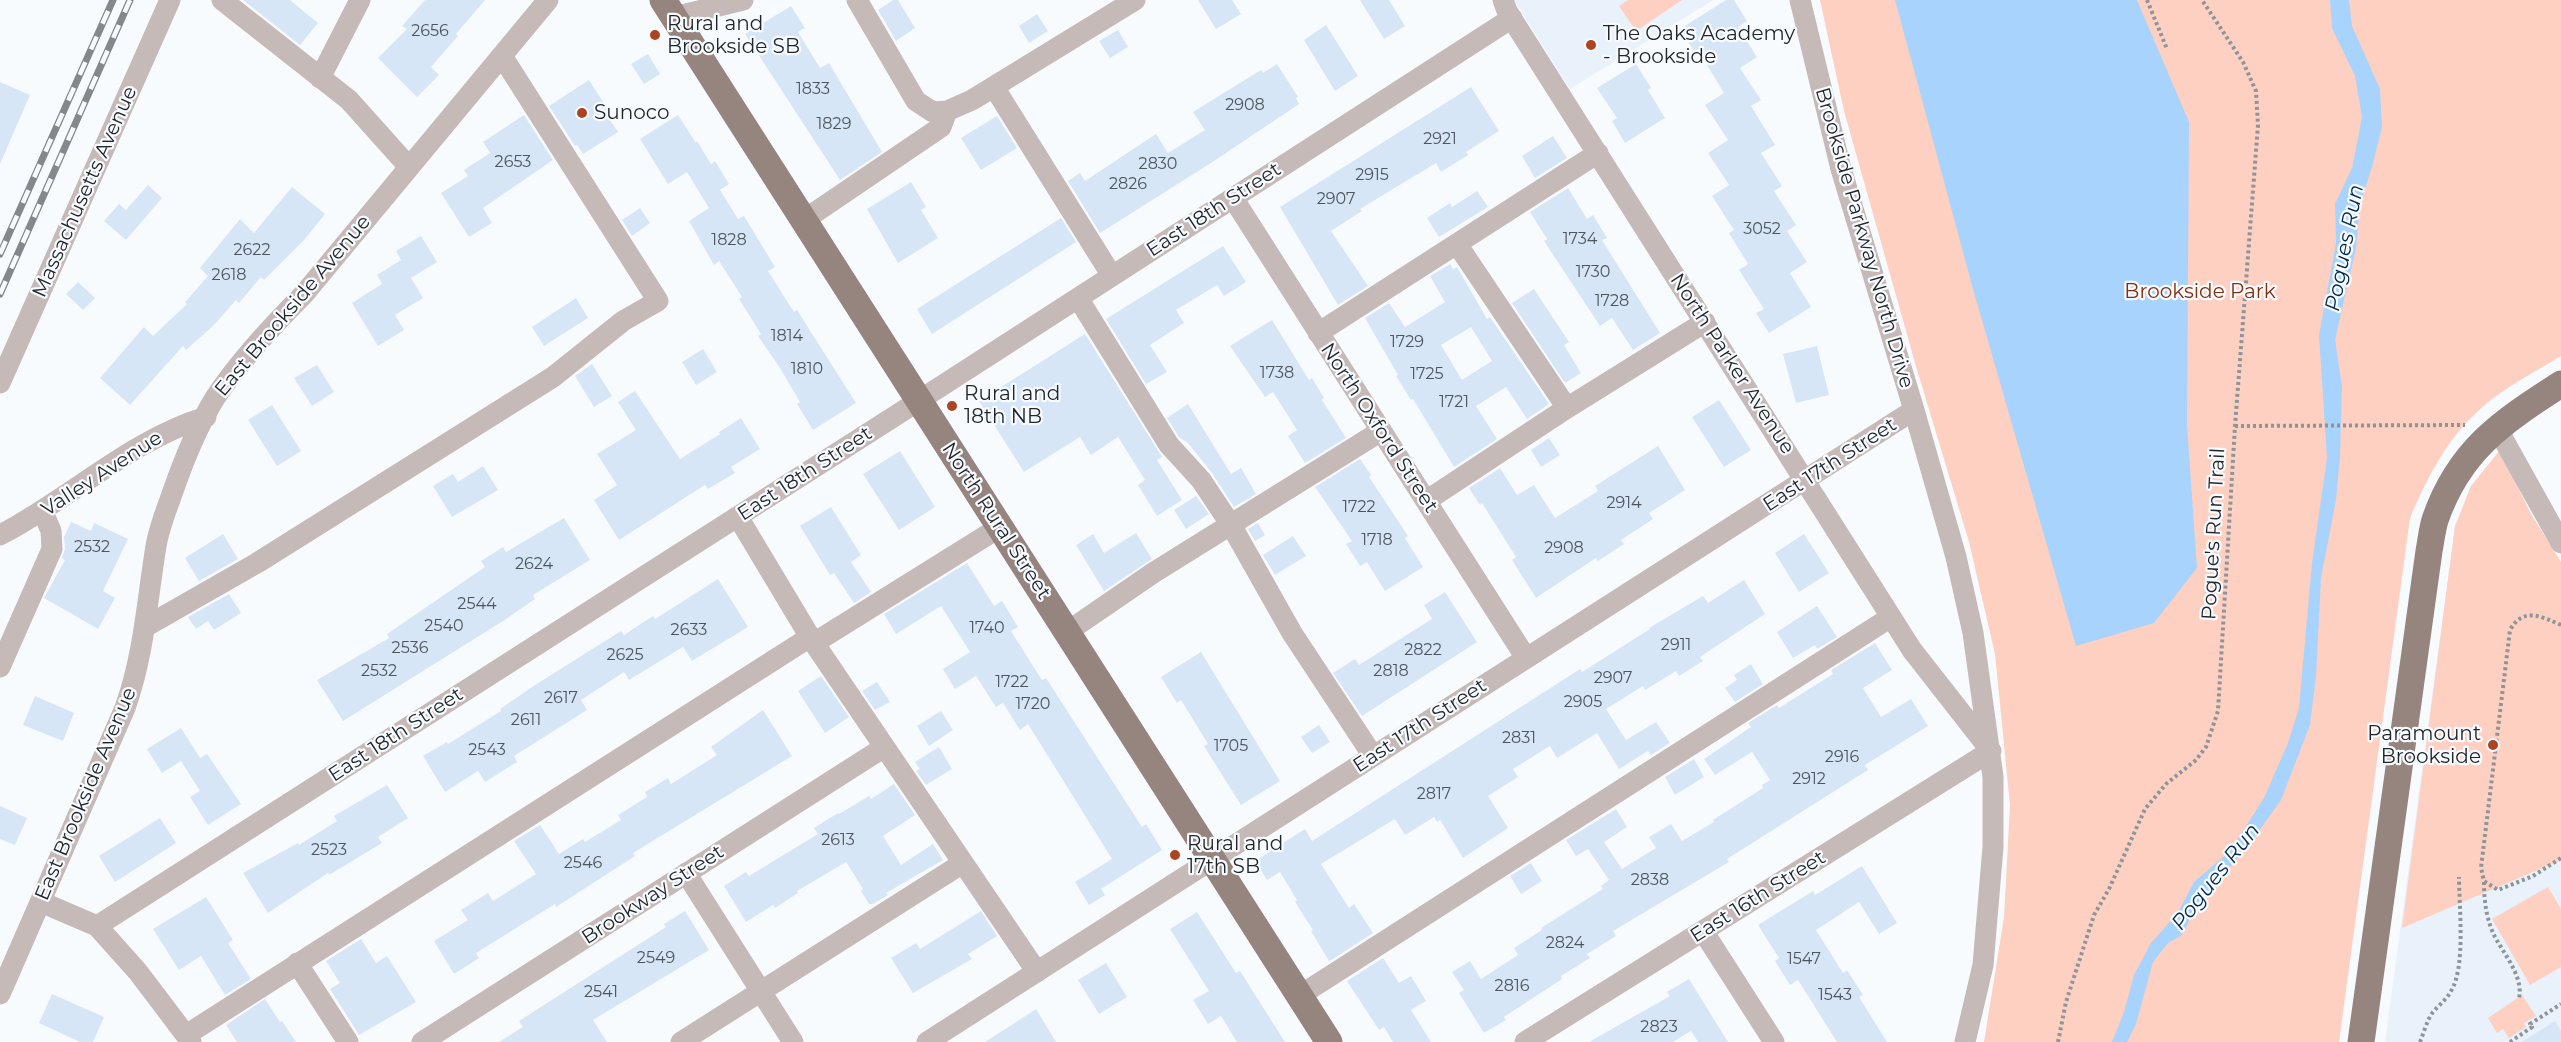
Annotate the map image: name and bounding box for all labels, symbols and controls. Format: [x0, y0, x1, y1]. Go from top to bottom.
place label: Rural and Brookside SB [667, 12, 800, 59]
house number: 2656 [411, 21, 449, 41]
place label: The Oaks Academy - Brookside [1603, 22, 1795, 69]
marker: Rural and Brookside SB [648, 28, 662, 42]
marker: The Oaks Academy - Brookside [1584, 38, 1598, 52]
house number: 1833 [796, 79, 830, 99]
street label: Massachusetts Avenue [28, 83, 142, 301]
street label: Brookside Parkway North Drive [1809, 85, 1919, 391]
house number: 2908 [1225, 95, 1265, 115]
place label: Sunoco [594, 101, 669, 125]
marker: Sunoco [575, 106, 589, 120]
house number: 1829 [817, 114, 851, 134]
house number: 2921 [1423, 129, 1457, 149]
house number: 2653 [495, 152, 531, 172]
house number: 2830 [1139, 154, 1177, 174]
street label: East 18th Street [1142, 158, 1286, 262]
house number: 2915 [1355, 165, 1389, 185]
house number: 2826 [1109, 174, 1147, 194]
water label: Pogues Run [2320, 183, 2370, 313]
house number: 2907 [1317, 189, 1355, 209]
street label: East Brookside Avenue [210, 210, 376, 402]
house number: 3052 [1743, 219, 1781, 239]
house number: 1734 [1563, 229, 1597, 249]
house number: 1828 [711, 230, 747, 250]
house number: 2622 [234, 240, 270, 260]
house number: 1730 [1576, 262, 1610, 282]
house number: 2618 [212, 265, 246, 285]
street label: North Parker Avenue [1665, 269, 1799, 459]
park label: Brookside Park [2124, 280, 2276, 304]
house number: 1728 [1595, 291, 1629, 311]
house number: 1814 [771, 326, 803, 346]
house number: 1729 [1390, 332, 1424, 352]
street label: North Oxford Street [1315, 339, 1443, 517]
house number: 1810 [791, 359, 823, 379]
house number: 1738 [1260, 363, 1294, 383]
house number: 1725 [1410, 364, 1444, 384]
place label: Rural and 18th NB [964, 382, 1060, 429]
house number: 1721 [1439, 392, 1469, 412]
marker: Rural and 18th NB [945, 399, 959, 413]
street label: East 17th Street [1759, 413, 1901, 517]
street label: East 18th Street [733, 422, 877, 526]
street label: Valley Avenue [37, 426, 167, 522]
street label: North Rural Street [936, 438, 1056, 604]
street label: Pogue's Run Trail [2198, 447, 2230, 621]
house number: 2914 [1606, 493, 1642, 513]
house number: 1722 [1342, 497, 1376, 517]
house number: 1718 [1361, 530, 1393, 550]
house number: 2532 [74, 537, 110, 557]
house number: 2908 [1544, 538, 1584, 558]
house number: 2624 [515, 554, 553, 574]
house number: 2544 [457, 594, 497, 614]
house number: 2540 [424, 616, 464, 636]
house number: 1740 [969, 618, 1005, 638]
house number: 2633 [671, 620, 707, 640]
house number: 2911 [1661, 635, 1691, 655]
house number: 2536 [392, 638, 428, 658]
house number: 2822 [1404, 640, 1442, 660]
house number: 2625 [607, 645, 643, 665]
house number: 2532 [361, 661, 397, 681]
house number: 2818 [1373, 661, 1409, 681]
house number: 2907 [1594, 668, 1632, 688]
house number: 1722 [995, 672, 1029, 692]
street label: East 17th Street [1349, 674, 1491, 778]
street label: East 18th Street [324, 683, 468, 787]
street label: East Brookside Avenue [30, 684, 142, 904]
house number: 2617 [544, 688, 578, 708]
house number: 2905 [1564, 692, 1602, 712]
house number: 1720 [1016, 694, 1050, 714]
house number: 2611 [511, 710, 541, 730]
place label: Paramount Brookside [2367, 722, 2481, 769]
house number: 2831 [1502, 728, 1536, 748]
house number: 1705 [1214, 736, 1248, 756]
marker: Paramount Brookside [2486, 738, 2500, 752]
house number: 2543 [468, 740, 506, 760]
house number: 2916 [1825, 747, 1859, 767]
house number: 2912 [1792, 769, 1826, 789]
house number: 2817 [1417, 784, 1451, 804]
water label: Pogues Run [2167, 819, 2265, 935]
house number: 2613 [821, 830, 855, 850]
place label: Rural and 17th SB [1187, 832, 1283, 879]
house number: 2523 [311, 840, 347, 860]
street label: Brookway Street [577, 840, 729, 950]
street label: East 16th Street [1686, 846, 1830, 948]
marker: Rural and 17th SB [1168, 848, 1182, 862]
house number: 2546 [564, 853, 602, 873]
house number: 2838 [1631, 870, 1669, 890]
house number: 2824 [1546, 933, 1584, 953]
house number: 2549 [637, 948, 675, 968]
house number: 1547 [1787, 949, 1821, 969]
house number: 2816 [1495, 976, 1529, 996]
house number: 2541 [584, 982, 618, 1002]
house number: 1543 [1818, 985, 1852, 1005]
house number: 2823 [1640, 1017, 1678, 1037]

